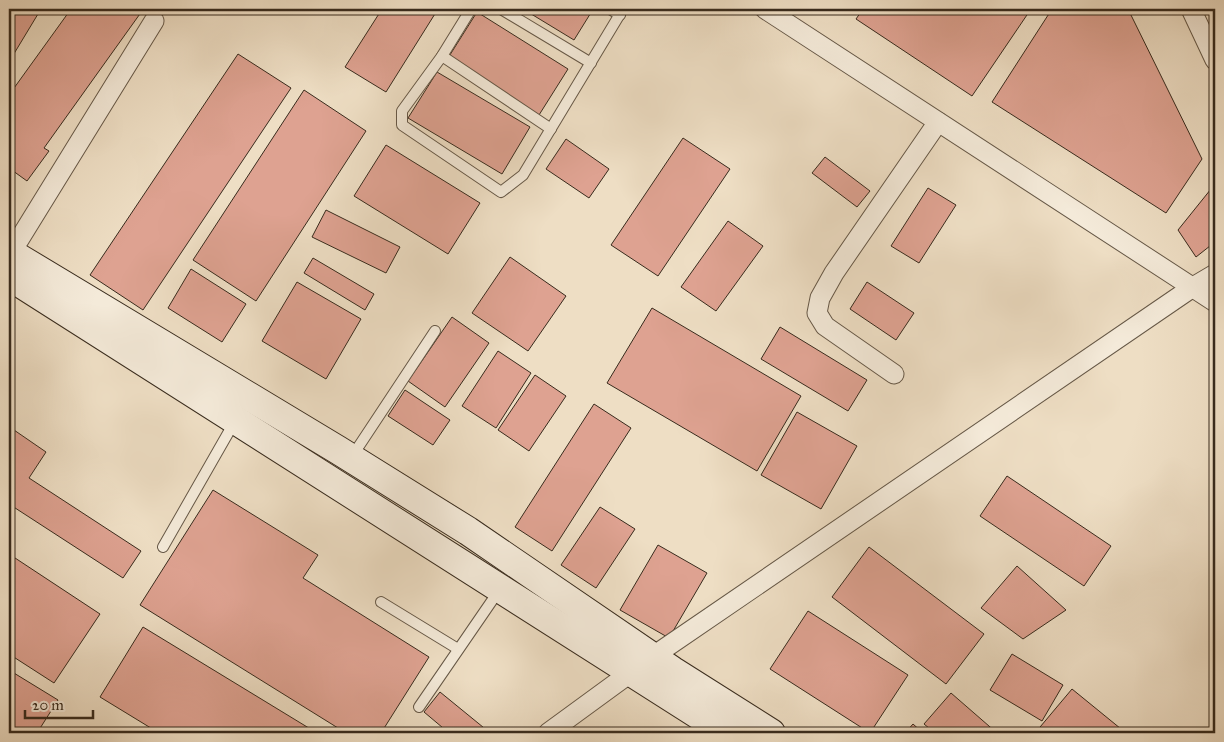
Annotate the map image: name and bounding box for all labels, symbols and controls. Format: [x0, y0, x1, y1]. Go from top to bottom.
scale bar [25, 687, 92, 719]
text: 20 m [32, 696, 64, 714]

